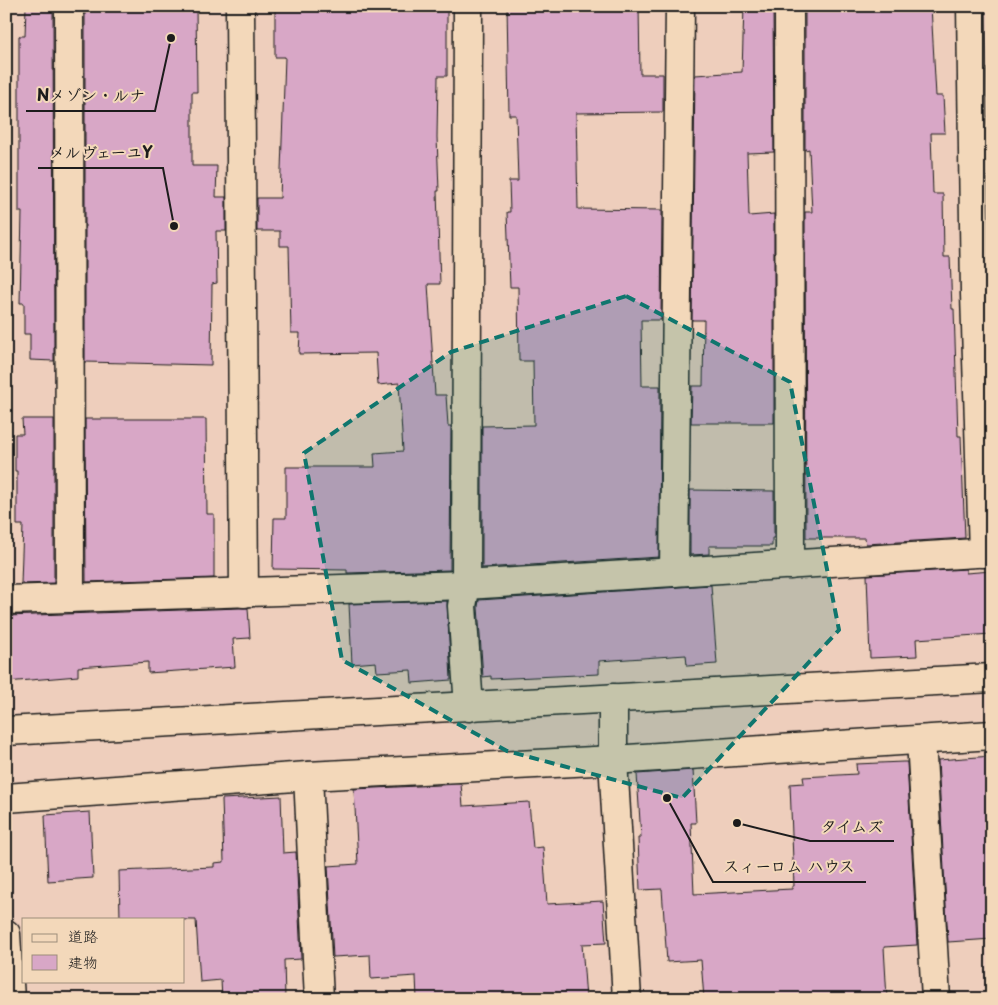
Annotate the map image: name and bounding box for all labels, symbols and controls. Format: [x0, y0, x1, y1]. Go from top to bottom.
callout: Nメゾン・ルナ [26, 80, 155, 111]
text: Nメゾン・ルナ [37, 82, 145, 106]
callout: メルヴェーユY [38, 137, 163, 168]
text: メルヴェーユY [49, 139, 153, 163]
callout: タイムズ [810, 810, 894, 841]
text: タイムズ [821, 813, 883, 837]
callout: スィーロム ハウス [713, 851, 866, 882]
text: スィーロム ハウス [723, 853, 855, 877]
legend [22, 918, 185, 982]
text: 道路 [68, 924, 98, 947]
text: 建物 [68, 950, 98, 973]

